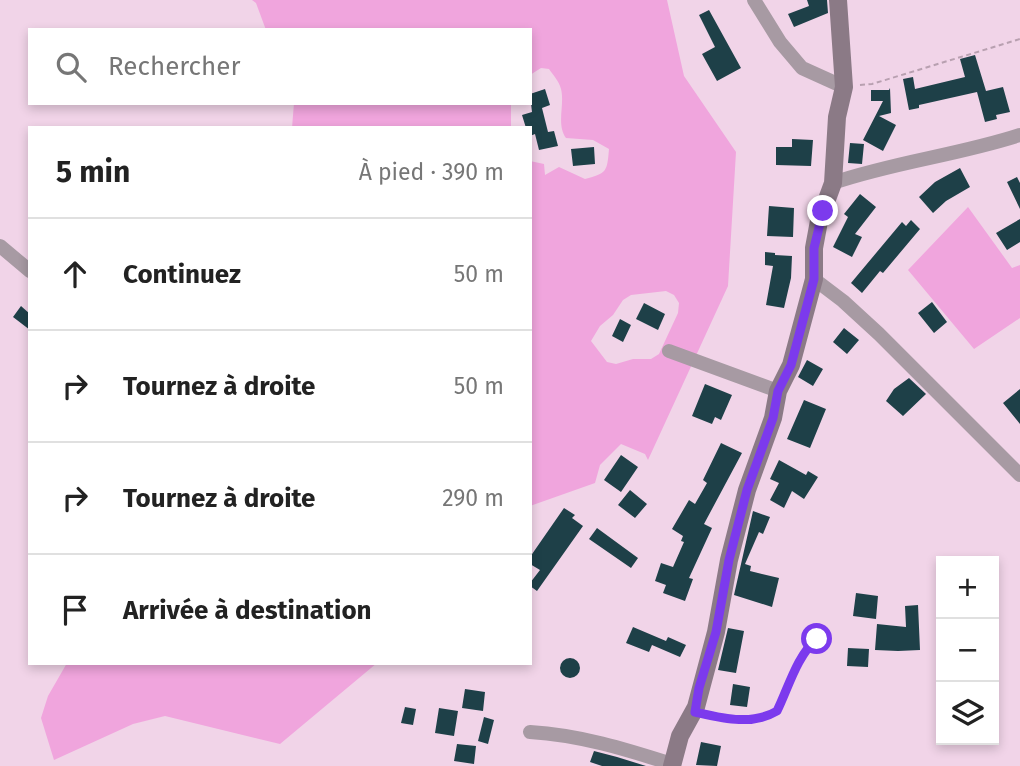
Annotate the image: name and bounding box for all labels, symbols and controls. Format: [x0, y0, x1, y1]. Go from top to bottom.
search box [28, 28, 532, 105]
icon: search [52, 48, 90, 86]
text: Rechercher [108, 51, 240, 82]
text: 5 min [56, 154, 130, 190]
text: À pied · 390 m [359, 158, 504, 186]
route end [807, 195, 838, 226]
icon: ahead [56, 255, 94, 293]
text: Continuez [123, 259, 241, 290]
text: 50 m [454, 260, 504, 288]
icon: right [56, 367, 94, 405]
text: Tournez à droite [123, 371, 315, 402]
text: 50 m [454, 372, 504, 400]
icon: right [56, 479, 94, 517]
text: Tournez à droite [123, 483, 315, 514]
text: 290 m [442, 484, 504, 512]
map controls [936, 556, 999, 745]
button: + [936, 556, 999, 619]
icon: arrive [56, 591, 94, 629]
text: Arrivée à destination [123, 595, 372, 626]
button: − [936, 619, 999, 682]
route start [801, 623, 832, 654]
button: layers [936, 682, 999, 745]

